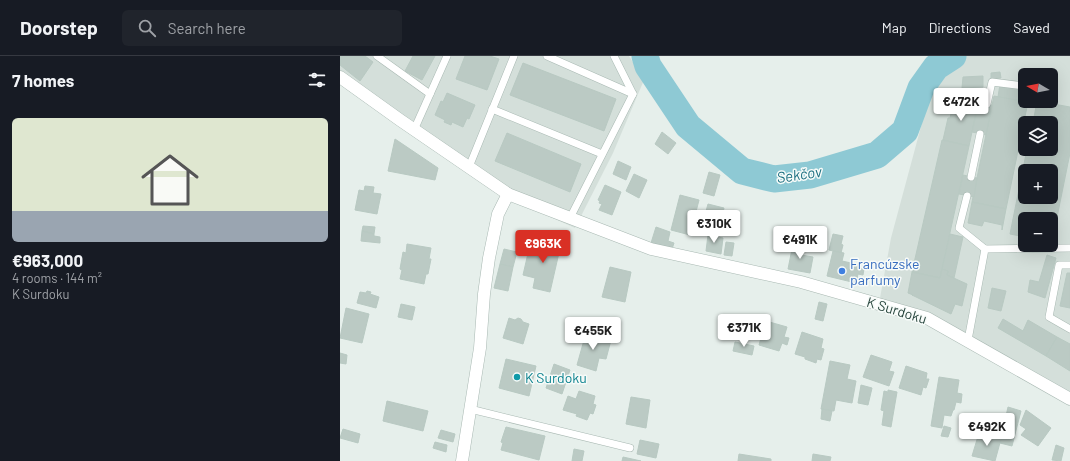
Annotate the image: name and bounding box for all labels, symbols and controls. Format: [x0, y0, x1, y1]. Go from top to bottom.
search box [122, 10, 402, 46]
text: Doorstep [20, 16, 98, 39]
icon: search [136, 17, 158, 39]
text: Search here [168, 19, 246, 37]
text: Map [882, 19, 907, 36]
text: Directions [929, 19, 991, 36]
text: Saved [1013, 19, 1050, 36]
north arrow [1018, 68, 1058, 108]
map controls [1018, 68, 1058, 252]
icon: filters [306, 69, 328, 91]
text: 7 homes [12, 70, 74, 90]
pin: €472K [933, 88, 989, 122]
text: €472K [942, 93, 980, 109]
button: layers [1018, 116, 1058, 156]
icon: home [134, 144, 206, 216]
water label: Sekčov [775, 162, 824, 186]
button: + [1018, 164, 1058, 204]
pin: €310K [686, 210, 742, 244]
button: − [1018, 212, 1058, 252]
text: €310K [696, 215, 732, 231]
pin: €491K [772, 226, 828, 260]
pin: €963K [515, 230, 571, 264]
text: €491K [782, 231, 818, 247]
text: €963K [524, 235, 562, 251]
text: €963,000 [12, 250, 83, 270]
place label: Francúzske parfumy [850, 255, 919, 288]
marker: Francúzske parfumy [837, 266, 847, 276]
text: 4 rooms · 144 m² [12, 270, 102, 286]
text: K Surdoku [12, 286, 69, 302]
street label: K Surdoku [865, 293, 929, 327]
pin: €371K [716, 314, 772, 348]
pin: €455K [565, 317, 621, 351]
text: €371K [727, 319, 761, 335]
text: €455K [574, 322, 612, 338]
place label: K Surdoku [525, 369, 587, 386]
marker: K Surdoku [512, 372, 522, 382]
pin: €492K [959, 413, 1015, 447]
text: €492K [968, 418, 1006, 434]

